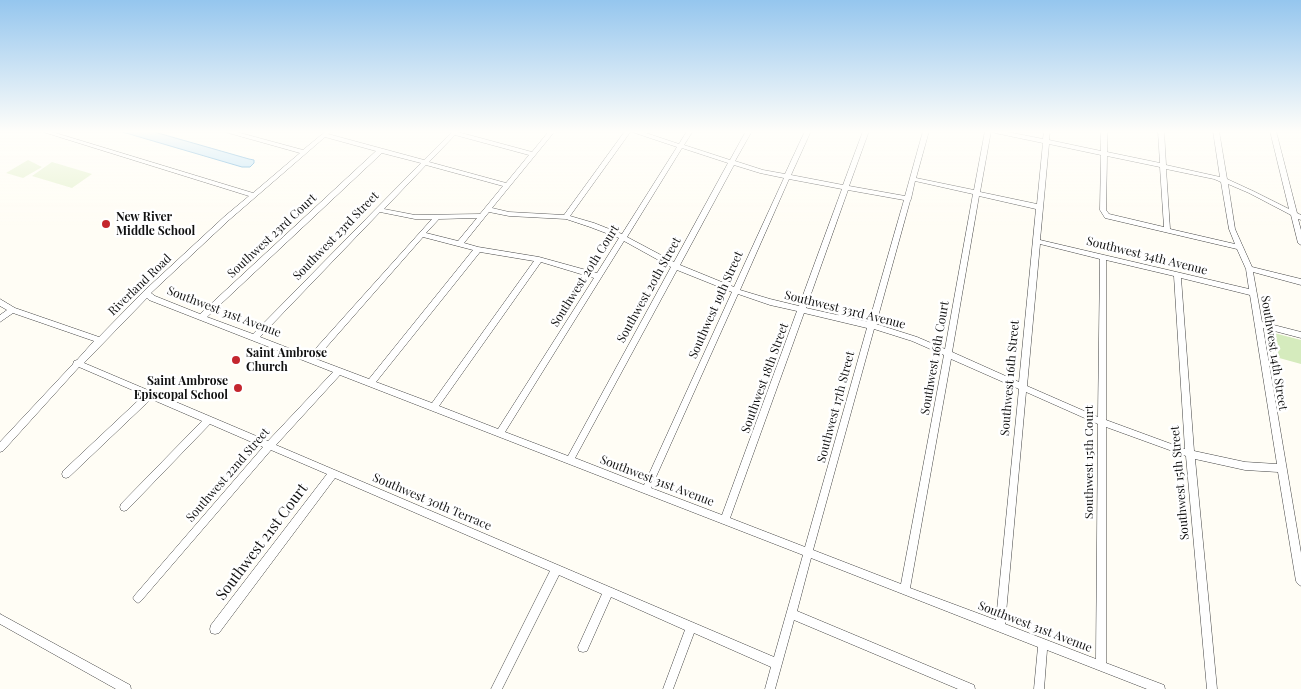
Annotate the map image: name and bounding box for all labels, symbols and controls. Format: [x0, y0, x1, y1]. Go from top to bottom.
street label: Southwest 23rd Street [290, 189, 382, 283]
street label: Southwest 23rd Court [224, 191, 320, 281]
place label: New River Middle School [116, 210, 195, 238]
marker: New River Middle School [100, 218, 112, 230]
street label: Southwest 20th Court [548, 222, 622, 330]
street label: Southwest 34th Avenue [1085, 234, 1209, 278]
street label: Southwest 20th Street [614, 235, 684, 345]
street label: Southwest 19th Street [686, 249, 746, 361]
street label: Riverland Road [105, 251, 175, 319]
street label: Southwest 31st Avenue [165, 284, 283, 340]
street label: Southwest 33rd Avenue [783, 288, 907, 332]
street label: Southwest 14th Street [1258, 295, 1290, 411]
street label: Southwest 16th Court [918, 300, 952, 416]
street label: Southwest 16th Street [998, 320, 1022, 436]
street label: Southwest 18th Street [738, 321, 792, 435]
place label: Saint Ambrose Church [246, 346, 327, 374]
street label: Southwest 17th Street [814, 350, 858, 464]
marker: Saint Ambrose Church [230, 354, 242, 366]
place label: Saint Ambrose Episcopal School [134, 374, 228, 402]
marker: Saint Ambrose Episcopal School [232, 382, 244, 394]
street label: Southwest 15th Court [1082, 405, 1096, 519]
street label: Southwest 22nd Street [183, 425, 273, 525]
street label: Southwest 15th Street [1168, 425, 1192, 541]
street label: Southwest 31st Avenue [598, 453, 716, 509]
street label: Southwest 30th Terrace [371, 470, 493, 534]
street label: Southwest 21st Court [212, 480, 312, 604]
street label: Southwest 31st Avenue [976, 599, 1094, 655]

